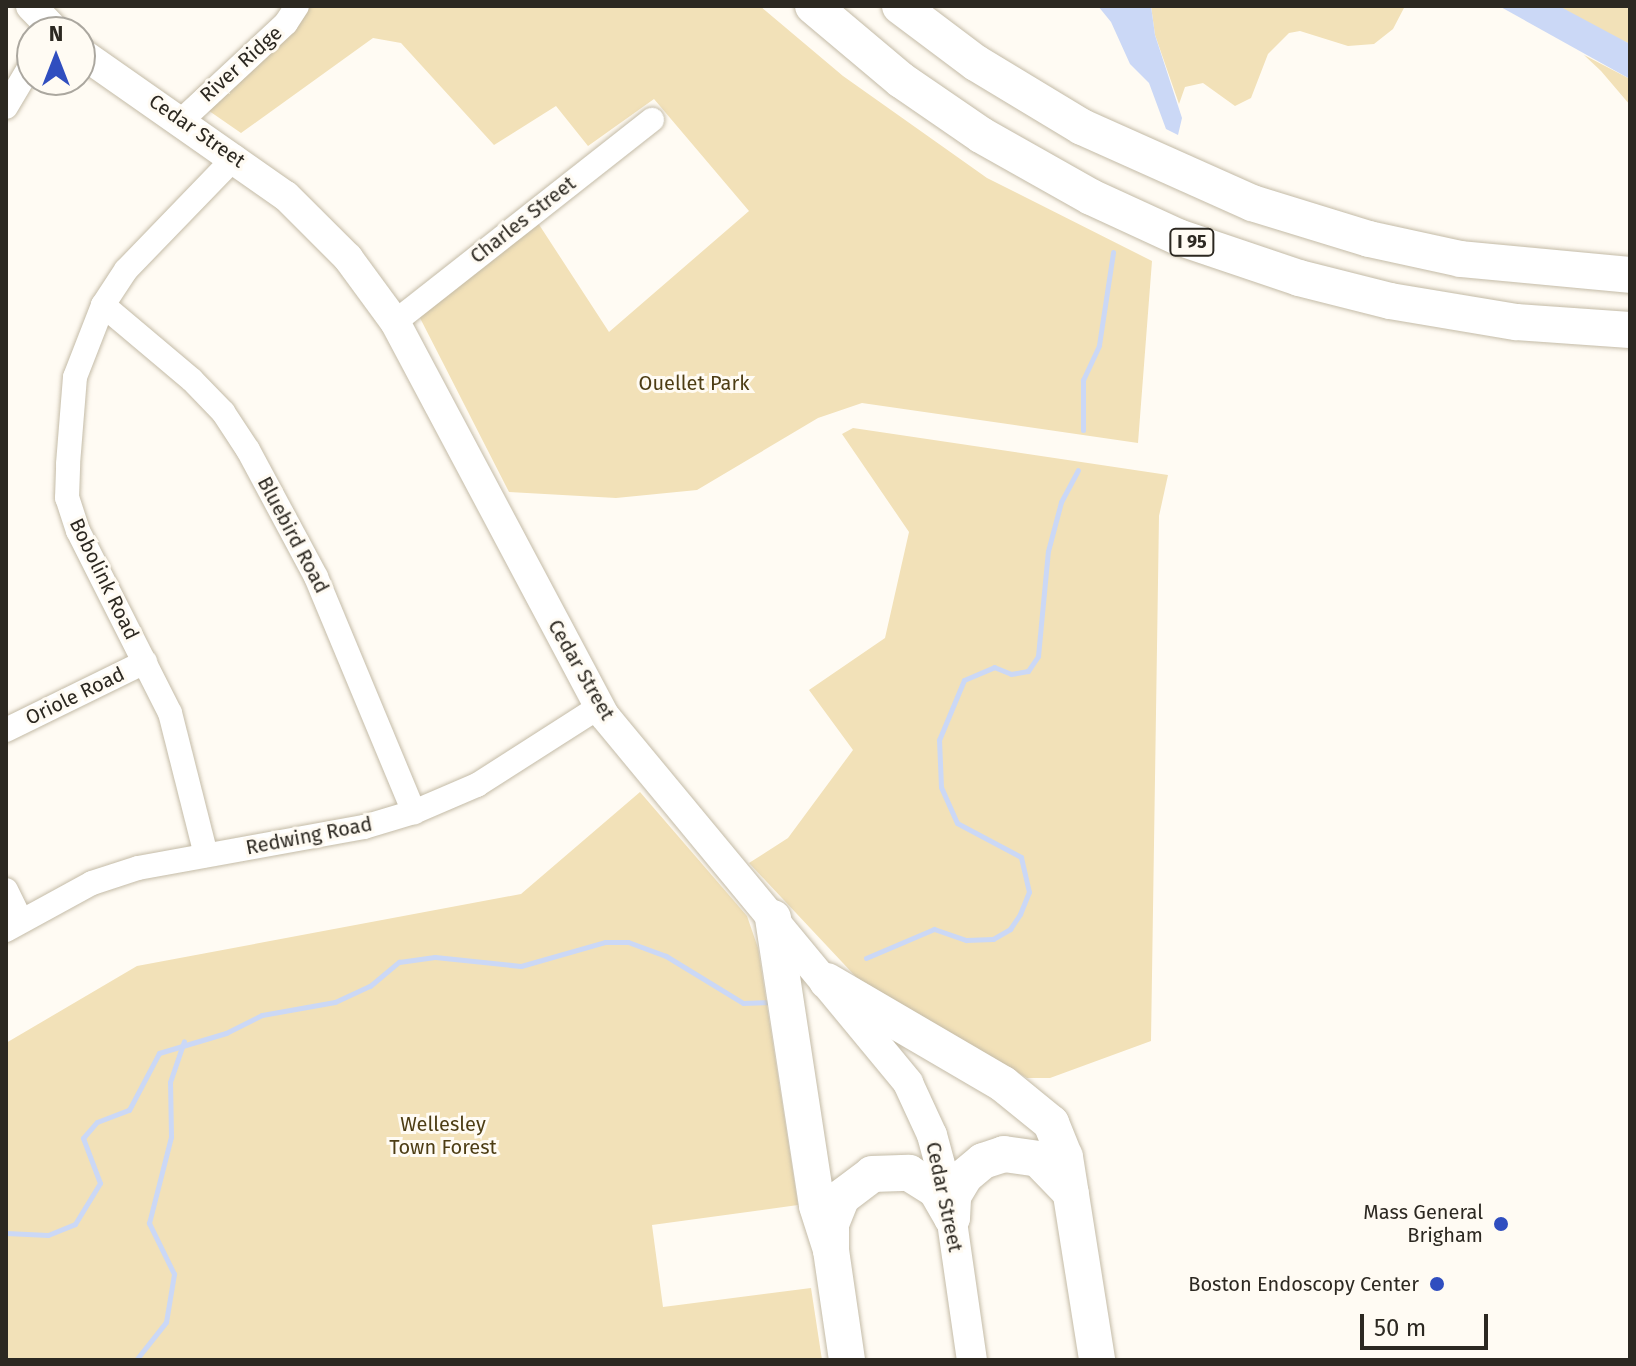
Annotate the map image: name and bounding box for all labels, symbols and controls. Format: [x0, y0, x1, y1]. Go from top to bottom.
north arrow [16, 16, 96, 96]
text: N [49, 20, 63, 47]
street label: River Ridge [195, 21, 287, 107]
street label: Cedar Street [144, 89, 250, 173]
street label: Charles Street [466, 171, 580, 269]
road number: I 95 [1168, 228, 1216, 256]
park label: Ouellet Park [639, 371, 749, 395]
street label: Bluebird Road [252, 473, 334, 597]
street label: Bobolink Road [64, 514, 144, 644]
street label: Cedar Street [543, 616, 619, 724]
street label: Oriole Road [22, 662, 128, 730]
street label: Redwing Road [244, 812, 374, 860]
park label: Wellesley Town Forest [389, 1113, 497, 1160]
street label: Cedar Street [921, 1140, 967, 1254]
place label: Mass General Brigham [1363, 1200, 1483, 1247]
marker: Mass General Brigham [1490, 1213, 1512, 1235]
place label: Boston Endoscopy Center [1188, 1272, 1419, 1296]
marker: Boston Endoscopy Center [1426, 1273, 1448, 1295]
scale bar [1364, 1298, 1492, 1348]
text: 50 m [1374, 1314, 1426, 1342]

